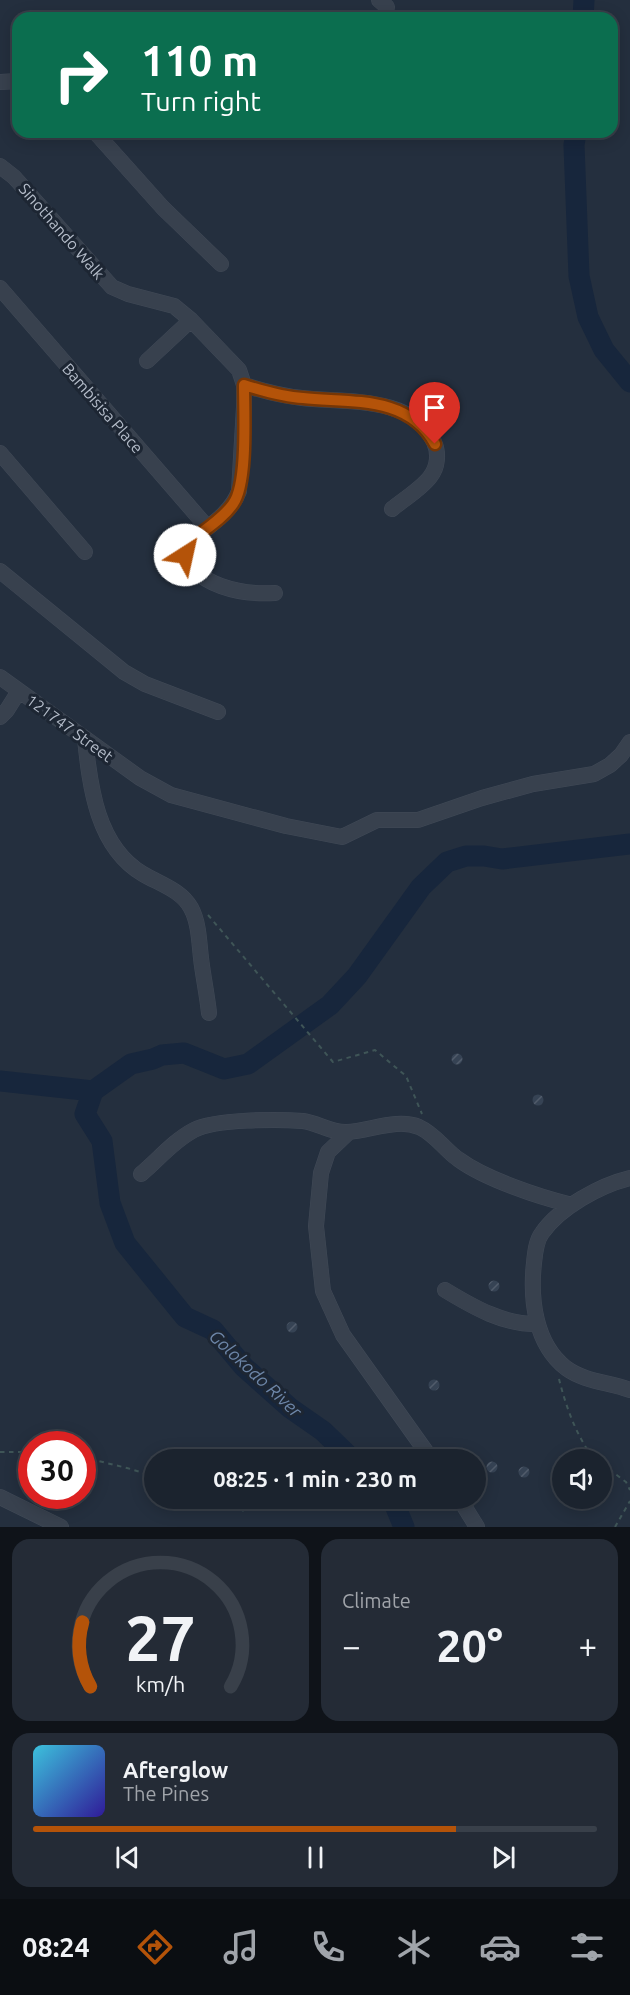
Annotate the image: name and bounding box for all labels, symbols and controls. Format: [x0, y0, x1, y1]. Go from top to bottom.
icon: right [42, 36, 120, 114]
text: 110 m [141, 37, 258, 84]
text: Turn right [141, 86, 261, 116]
street label: Sinothando Walk [16, 179, 108, 283]
street label: Bambisisa Place [59, 359, 147, 457]
pin [409, 382, 460, 444]
icon: arrive [418, 391, 451, 424]
position arrow [153, 523, 217, 587]
street label: 121747 Street [23, 691, 117, 766]
water label: Golokodo River [206, 1325, 307, 1422]
speed limit sign: 30 [18, 1431, 96, 1509]
map controls [552, 1449, 612, 1509]
button: sound [552, 1449, 612, 1509]
text: 08:25 · 1 min · 230 m [213, 1466, 417, 1491]
text: Climate [342, 1589, 411, 1612]
text: 27 [125, 1603, 196, 1673]
text: 20° [436, 1620, 503, 1671]
text: − [342, 1627, 361, 1664]
text: + [578, 1627, 597, 1664]
text: km/h [136, 1672, 185, 1696]
text: Afterglow [123, 1757, 228, 1782]
text: The Pines [123, 1782, 209, 1805]
icon: previous [111, 1841, 144, 1874]
icon: pause [299, 1841, 332, 1874]
icon: next [487, 1841, 520, 1874]
icon: directions [134, 1926, 176, 1968]
icon: music [220, 1926, 262, 1968]
icon: phone [307, 1926, 349, 1968]
icon: climate [393, 1926, 435, 1968]
icon: car [479, 1926, 521, 1968]
icon: filters [566, 1926, 608, 1968]
text: 08:24 [22, 1932, 90, 1962]

